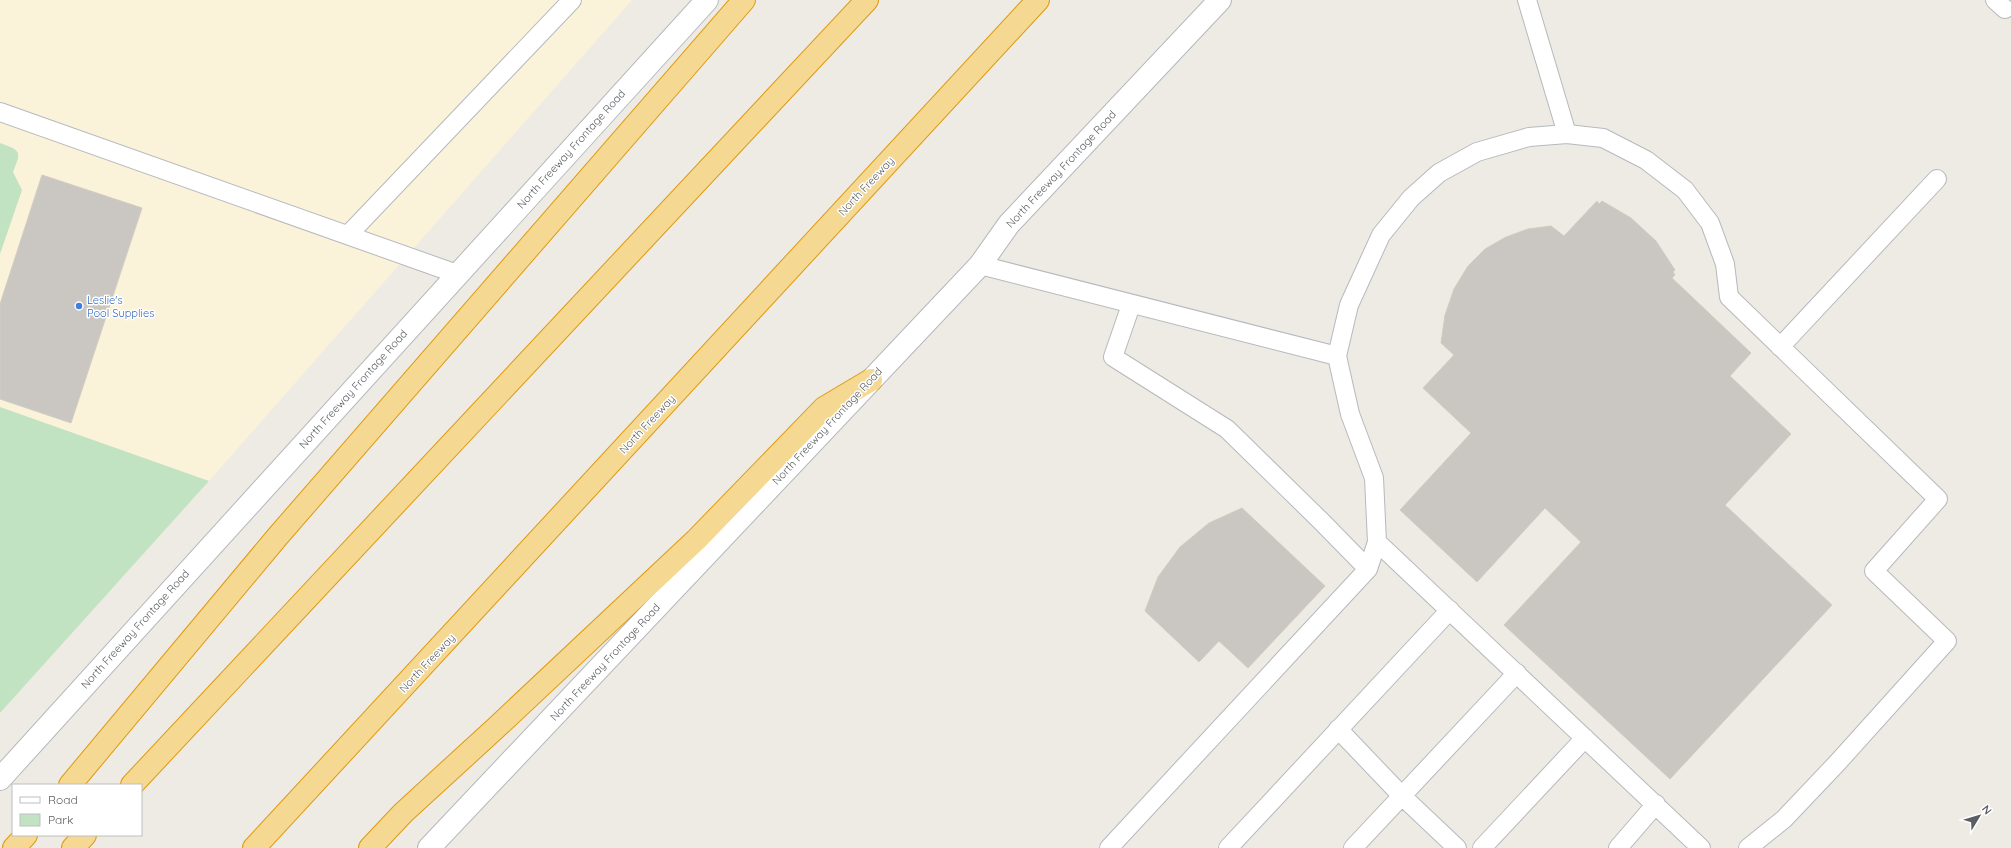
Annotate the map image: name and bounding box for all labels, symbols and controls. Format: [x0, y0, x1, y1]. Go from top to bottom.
street label: North Freeway Frontage Road [514, 87, 628, 211]
street label: North Freeway Frontage Road [1003, 107, 1119, 231]
street label: North Freeway [835, 154, 897, 218]
place label: Leslie's Pool Supplies [87, 293, 154, 320]
marker: Leslie's Pool Supplies [74, 301, 84, 311]
street label: North Freeway Frontage Road [296, 327, 410, 451]
street label: North Freeway Frontage Road [769, 364, 885, 488]
street label: North Freeway [616, 392, 678, 456]
street label: North Freeway Frontage Road [78, 567, 192, 691]
street label: North Freeway Frontage Road [547, 600, 663, 724]
street label: North Freeway [396, 631, 458, 695]
legend [12, 784, 142, 836]
text: Road [48, 792, 78, 807]
north arrow [1959, 796, 1999, 836]
text: N [1979, 802, 1995, 817]
text: Park [48, 812, 73, 827]

